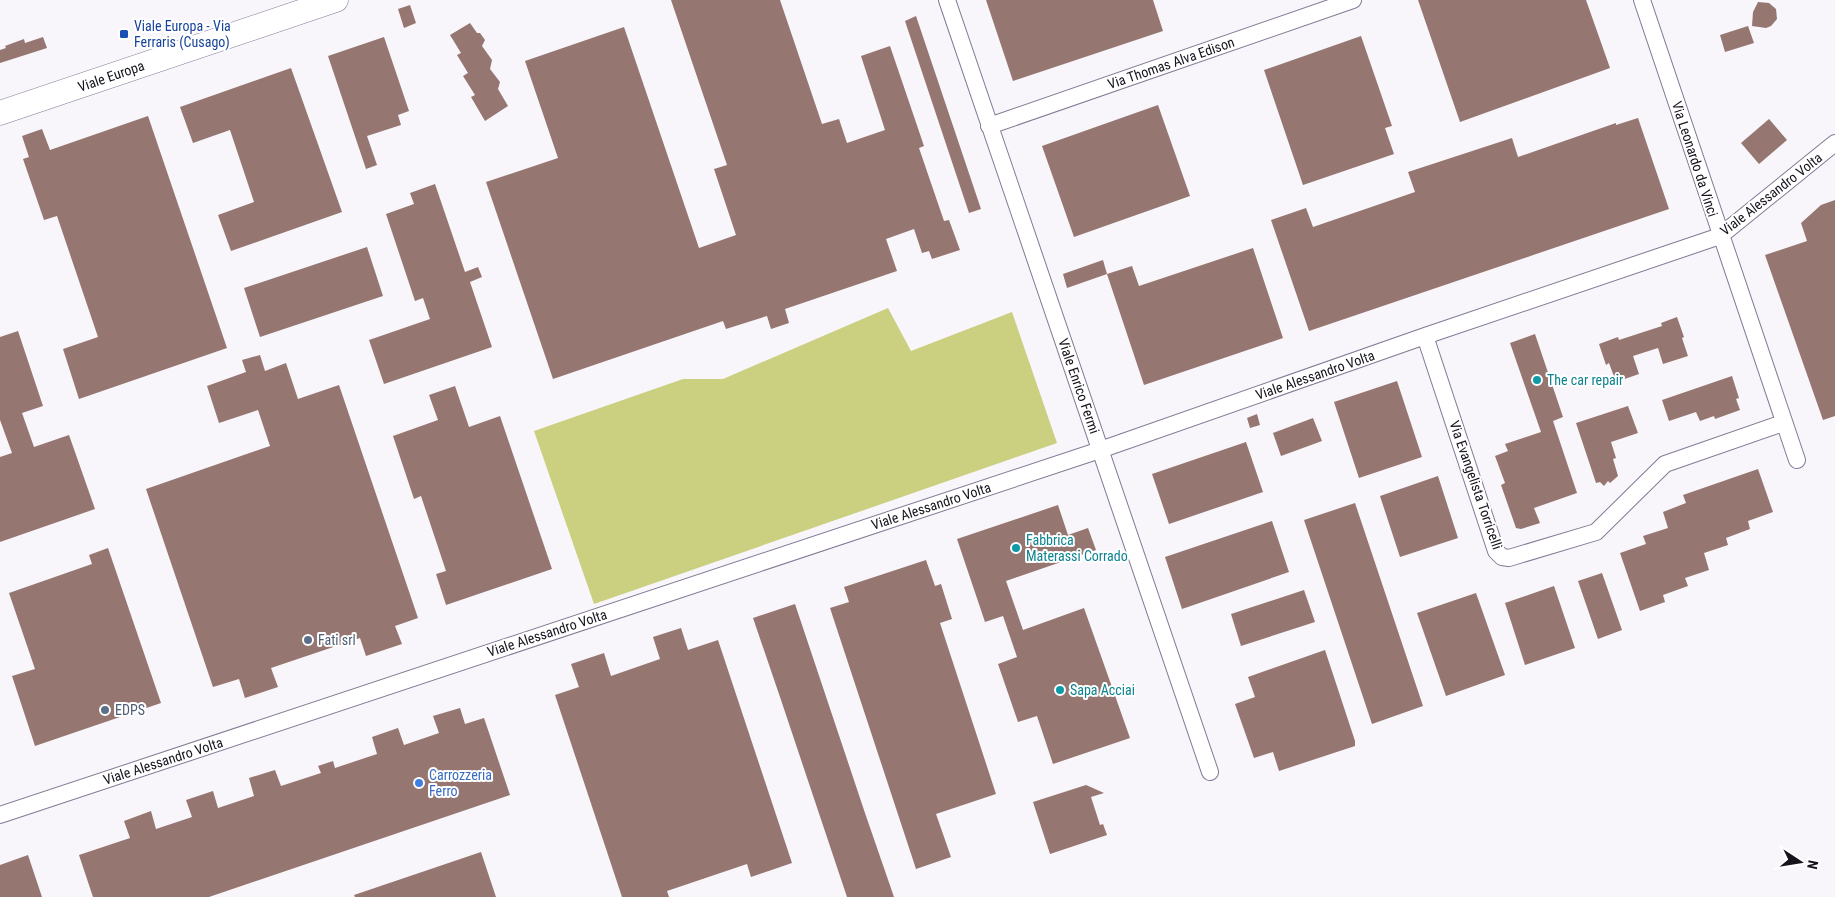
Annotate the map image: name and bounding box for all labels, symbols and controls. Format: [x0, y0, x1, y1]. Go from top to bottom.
place label: Viale Europa - Via Ferraris (Cusago) [134, 18, 231, 51]
marker: Viale Europa - Via Ferraris (Cusago) [118, 28, 130, 40]
street label: Via Thomas Alva Edison [1106, 34, 1236, 92]
street label: Viale Europa [76, 57, 146, 95]
street label: Via Leonardo da Vinci [1669, 99, 1721, 219]
street label: Viale Alessandro Volta [1717, 149, 1825, 239]
street label: Viale Enrico Fermi [1055, 336, 1103, 436]
street label: Viale Alessandro Volta [1253, 347, 1377, 403]
place label: The car repair [1547, 372, 1623, 388]
marker: The car repair [1531, 374, 1543, 386]
street label: Via Evangelista Torricelli [1446, 418, 1506, 552]
street label: Viale Alessandro Volta [869, 479, 993, 533]
place label: Fabbrica Materassi Corrado [1026, 532, 1128, 564]
marker: Fabbrica Materassi Corrado [1010, 542, 1022, 554]
street label: Viale Alessandro Volta [485, 606, 609, 660]
place label: Fati srl [318, 632, 356, 648]
marker: Fati srl [302, 634, 314, 646]
place label: Sapa Acciai [1070, 682, 1135, 698]
marker: Sapa Acciai [1054, 684, 1066, 696]
place label: EDPS [115, 702, 145, 718]
marker: EDPS [99, 704, 111, 716]
street label: Viale Alessandro Volta [101, 734, 225, 788]
place label: Carrozzeria Ferro [429, 767, 492, 799]
marker: Carrozzeria Ferro [413, 777, 425, 789]
north arrow [1775, 837, 1825, 887]
text: N [1804, 859, 1821, 871]

